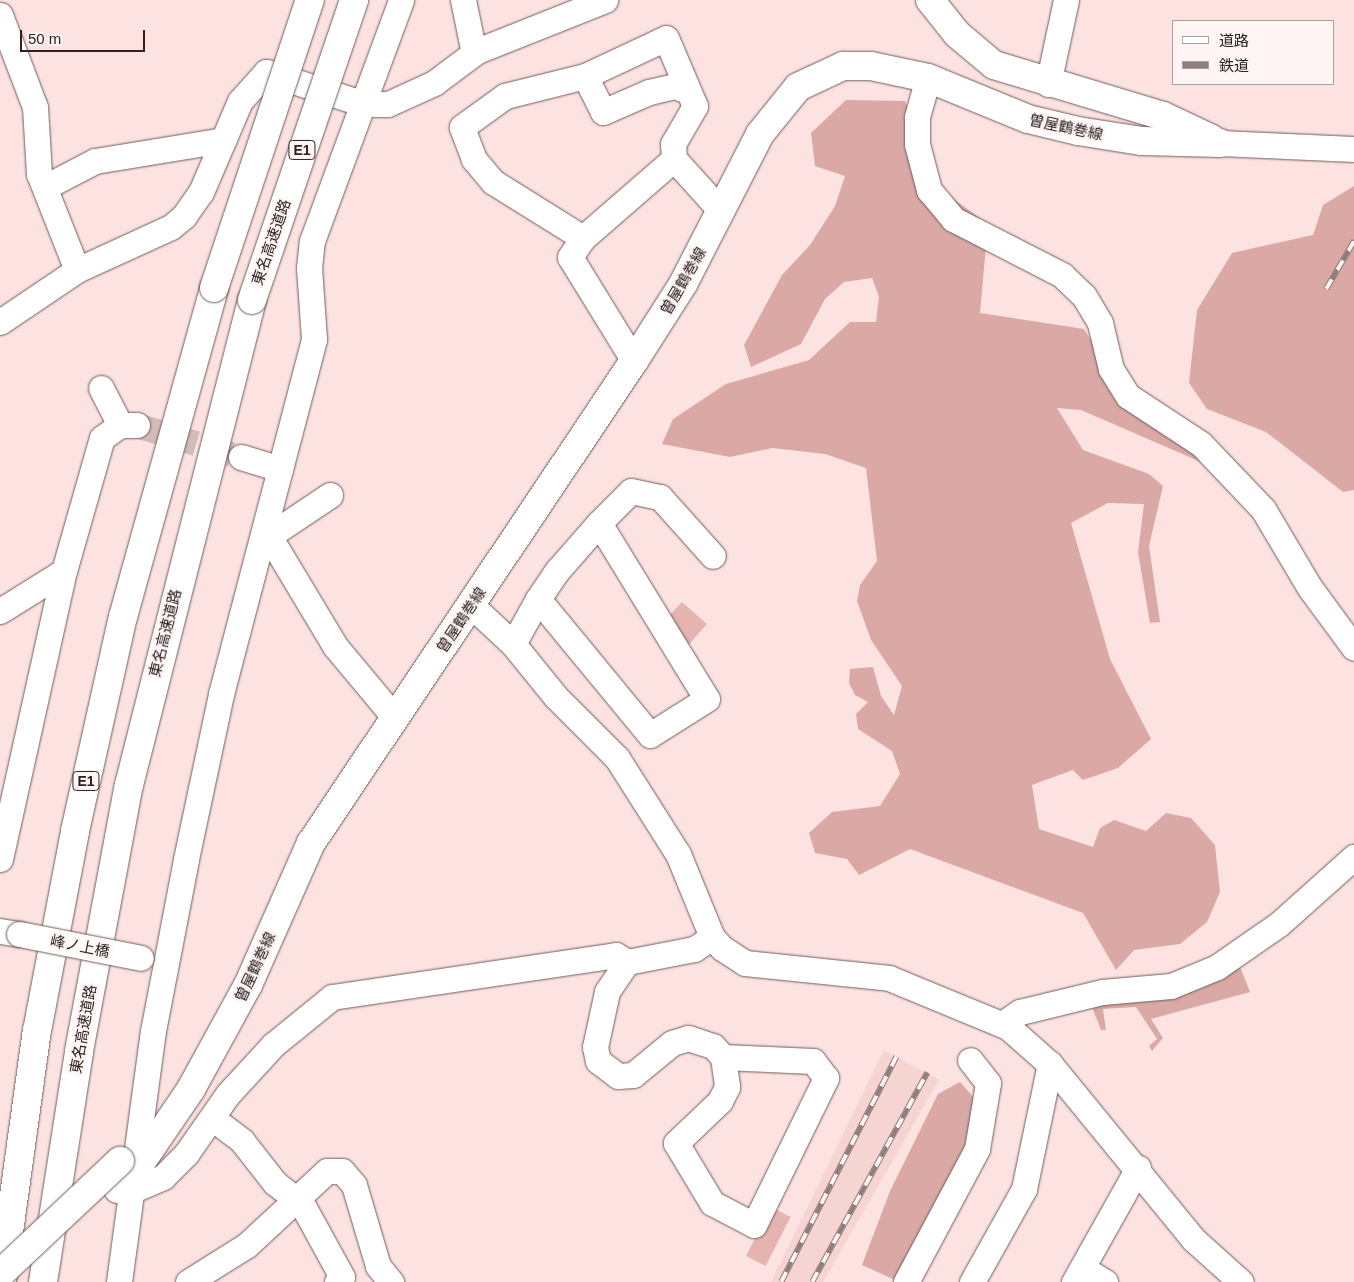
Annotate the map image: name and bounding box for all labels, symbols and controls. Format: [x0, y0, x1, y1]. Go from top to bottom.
scale bar [22, 20, 148, 52]
legend [1172, 20, 1334, 85]
text: 50 m [28, 30, 61, 47]
text: 道路 [1219, 32, 1249, 49]
text: 鉄道 [1219, 57, 1249, 74]
street label: 曽屋鶴巻線 [1027, 110, 1105, 144]
road number: E1 [288, 138, 316, 162]
street label: 東名高速道路 [248, 197, 294, 287]
street label: 曽屋鶴巻線 [656, 244, 710, 318]
street label: 曽屋鶴巻線 [433, 584, 489, 656]
street label: 東名高速道路 [145, 587, 185, 679]
road number: E1 [72, 769, 100, 792]
street label: 曽屋鶴巻線 [231, 929, 279, 1005]
street label: 峰ノ上橋 [49, 931, 111, 961]
street label: 東名高速道路 [66, 983, 100, 1075]

